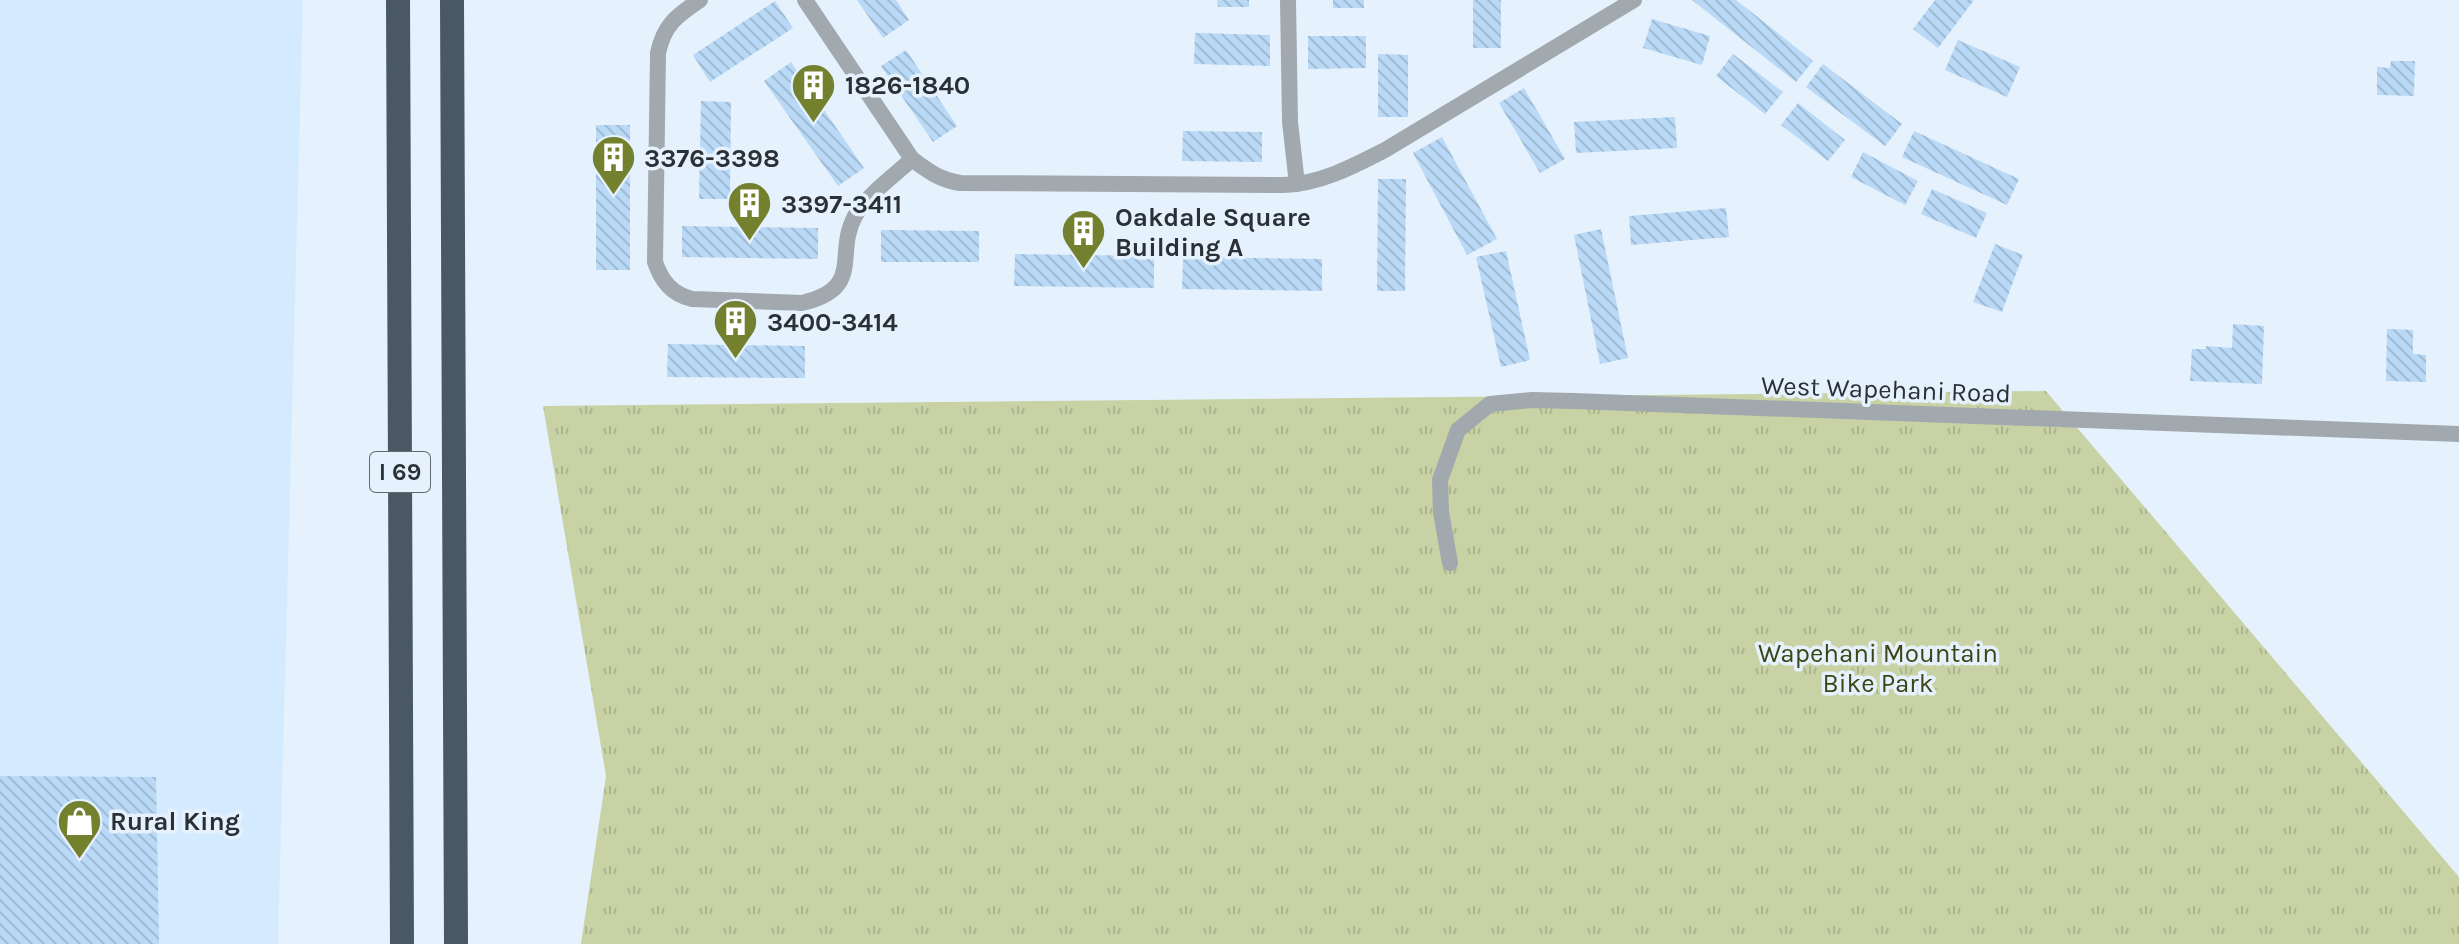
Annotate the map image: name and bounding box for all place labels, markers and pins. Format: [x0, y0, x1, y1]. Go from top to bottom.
building icon: 1826-1840 [790, 61, 838, 124]
place label: 1826-1840 [845, 70, 970, 101]
building icon: 3376-3398 [589, 134, 637, 197]
place label: 3376-3398 [644, 143, 780, 174]
building icon: 3397-3411 [726, 180, 774, 243]
place label: 3397-3411 [781, 189, 902, 220]
place label: Oakdale Square Building A [1115, 202, 1311, 263]
building icon: Oakdale Square Building A [1060, 208, 1108, 271]
building icon: 3400-3414 [712, 298, 760, 361]
place label: 3400-3414 [767, 307, 898, 338]
shop icon: Rural King [55, 797, 103, 860]
place label: Rural King [110, 806, 240, 837]

